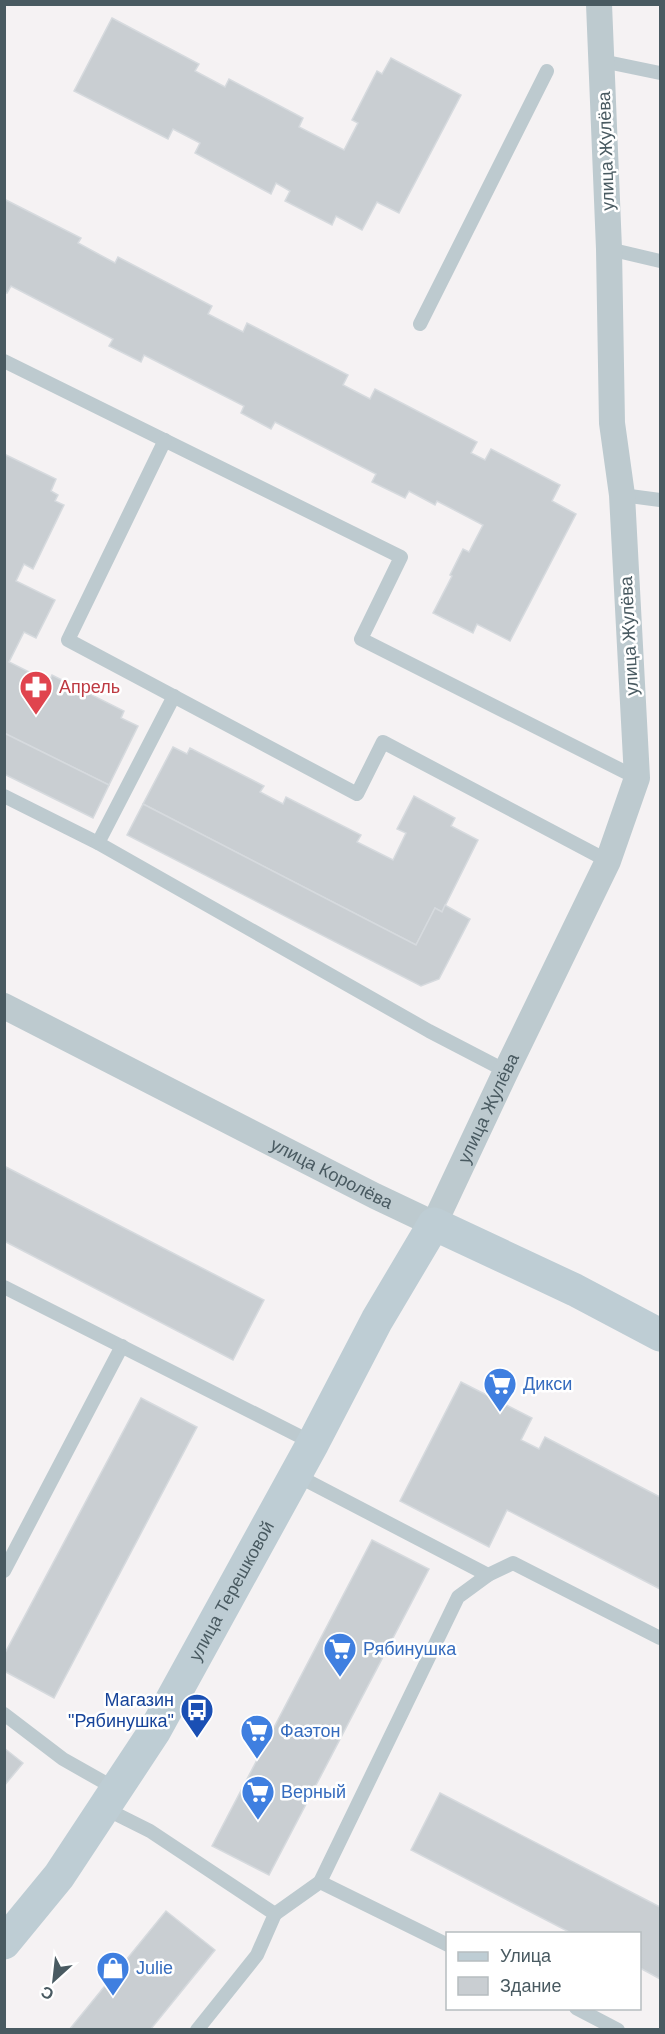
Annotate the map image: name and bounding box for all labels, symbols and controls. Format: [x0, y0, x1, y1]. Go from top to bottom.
street label: улица Жулёва [594, 90, 618, 211]
street label: улица Жулёва [616, 575, 642, 696]
pharmacy icon: Апрель [18, 669, 54, 716]
place label: Апрель [59, 677, 120, 697]
street label: улица Жулёва [454, 1049, 524, 1167]
street label: улица Королёва [267, 1134, 397, 1213]
supermarket icon: Дикси [482, 1366, 518, 1413]
place label: Дикси [523, 1374, 572, 1394]
street label: улица Терешковой [185, 1518, 278, 1665]
supermarket icon: Рябинушка [322, 1631, 358, 1678]
place label: Рябинушка [363, 1639, 457, 1659]
place label: Магазин "Рябинушка" [68, 1690, 174, 1731]
bus stop icon: Магазин "Рябинушка" [179, 1692, 215, 1739]
supermarket icon: Фаэтон [239, 1713, 275, 1760]
place label: Фаэтон [280, 1721, 340, 1741]
supermarket icon: Верный [240, 1774, 276, 1821]
place label: Верный [281, 1782, 346, 1802]
legend [446, 1932, 641, 2010]
text: Улица [500, 1946, 552, 1966]
north arrow [24, 1950, 84, 2010]
shop icon: Julie [95, 1950, 131, 1997]
place label: Julie [136, 1958, 173, 1978]
text: Здание [500, 1976, 561, 1996]
text: С [38, 1983, 56, 2003]

